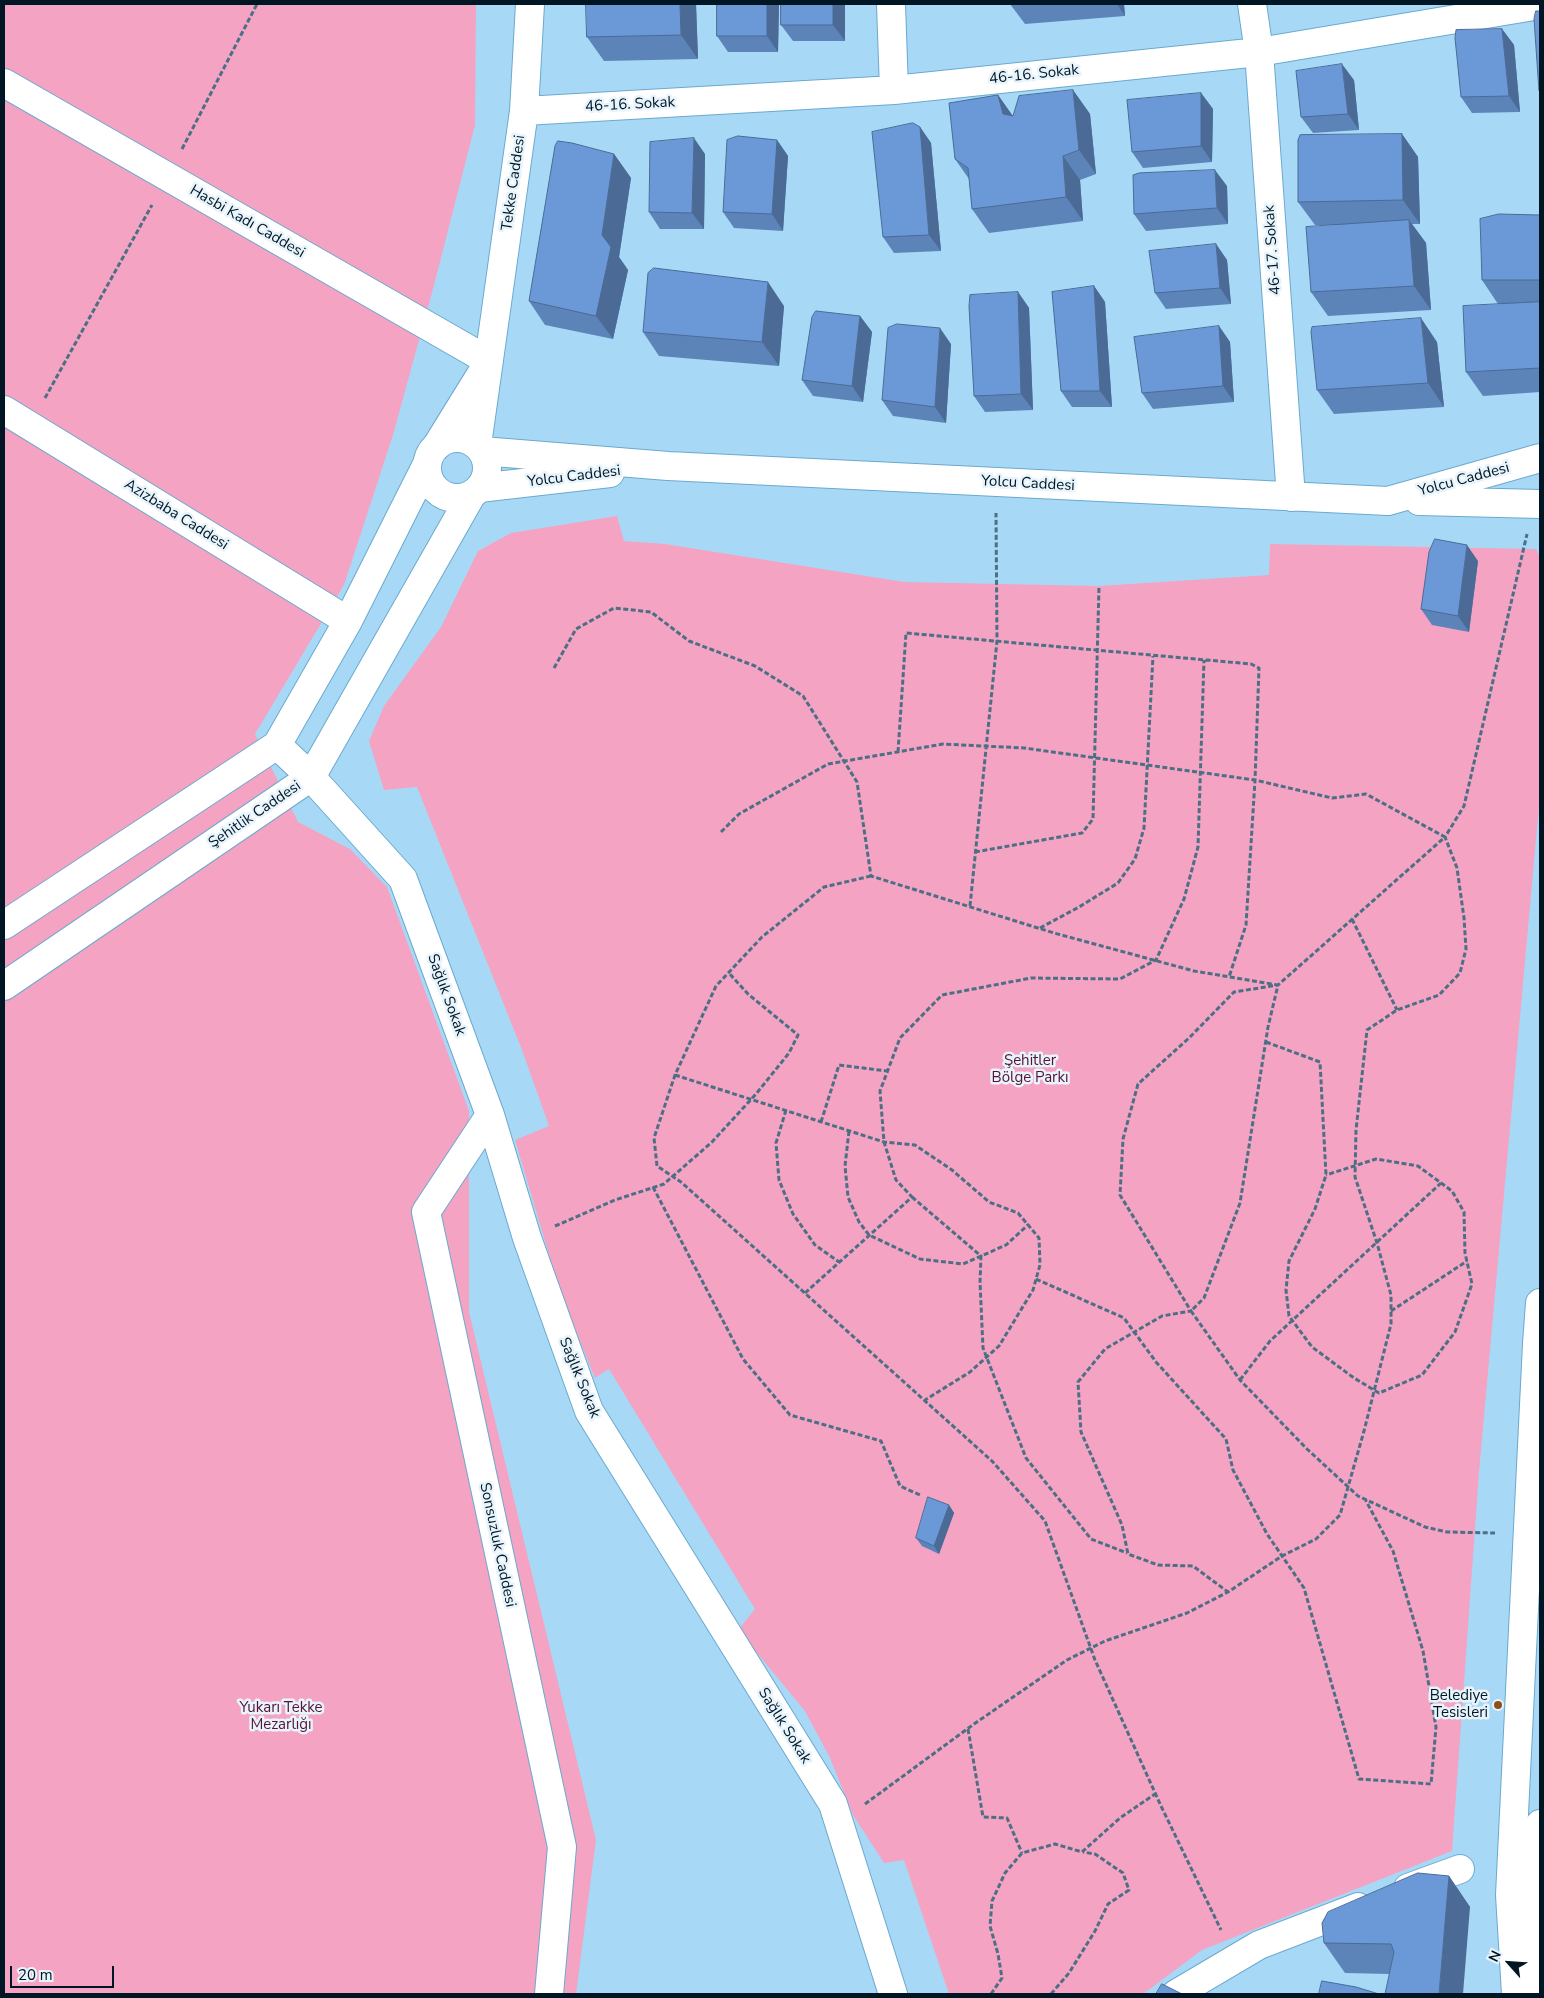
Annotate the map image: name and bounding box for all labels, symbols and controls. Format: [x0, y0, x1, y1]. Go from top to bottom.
street label: 46-16. Sokak [988, 61, 1080, 89]
street label: 46-16. Sokak [585, 94, 675, 116]
street label: Tekke Caddesi [498, 134, 530, 232]
street label: Hasbi Kadı Caddesi [186, 182, 308, 262]
street label: 46-17. Sokak [1261, 204, 1285, 296]
street label: Yolcu Caddesi [1416, 459, 1512, 501]
street label: Yolcu Caddesi [526, 462, 622, 492]
street label: Yolcu Caddesi [981, 473, 1075, 495]
street label: Azizbaba Caddesi [121, 476, 231, 554]
street label: Şehitlik Caddesi [205, 777, 305, 853]
street label: Sağlık Sokak [423, 952, 469, 1038]
park label: Şehitler Bölge Parkı [992, 1052, 1068, 1087]
street label: Sağlık Sokak [555, 1335, 603, 1421]
street label: Sonsuzluk Caddesi [475, 1481, 519, 1609]
street label: Sağlık Sokak [754, 1685, 814, 1767]
place label: Belediye Tesisleri [1430, 1687, 1488, 1722]
park label: Yukarı Tekke Mezarlığı [239, 1699, 323, 1734]
marker: Belediye Tesisleri [1492, 1699, 1504, 1711]
north arrow [1484, 1938, 1534, 1988]
text: N [1484, 1947, 1506, 1965]
scale bar [12, 1956, 116, 1988]
text: 20 m [18, 1965, 53, 1985]

